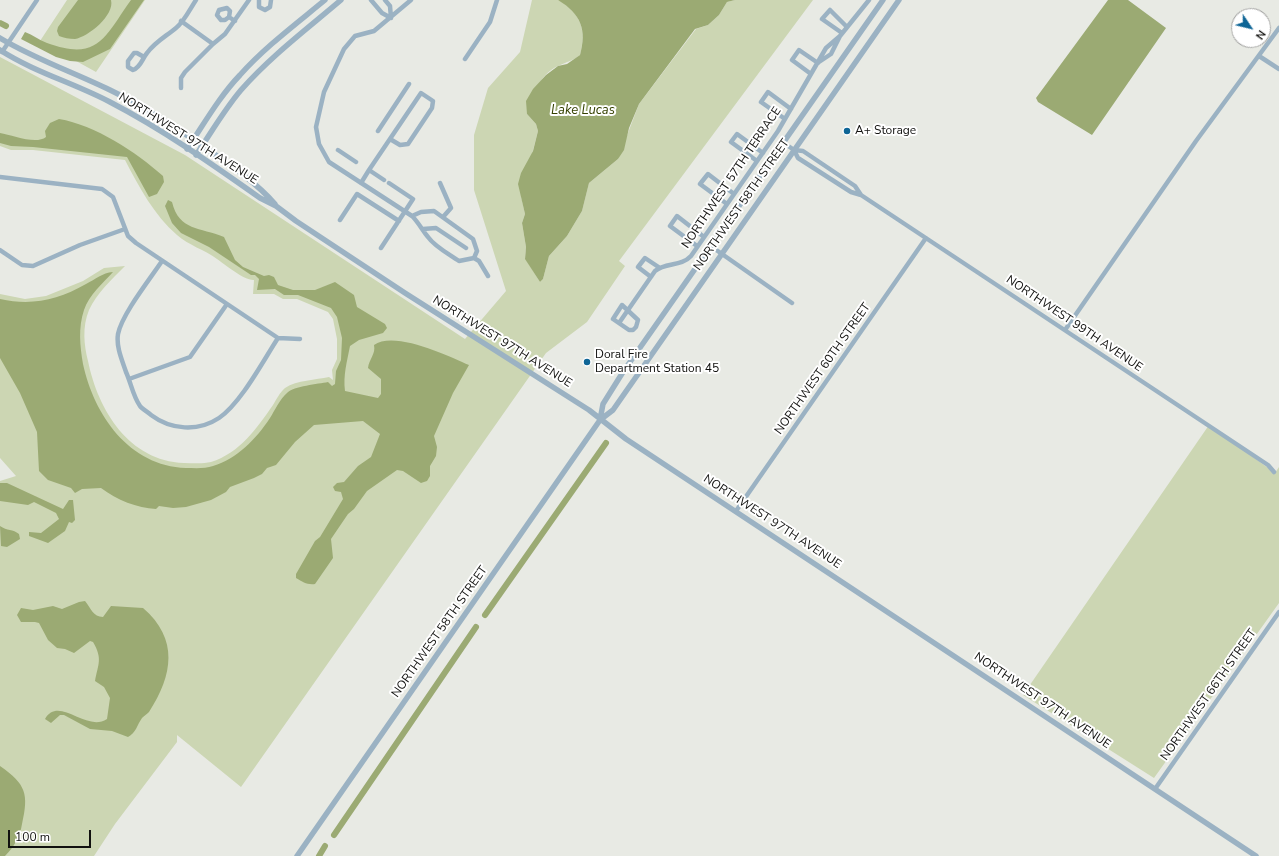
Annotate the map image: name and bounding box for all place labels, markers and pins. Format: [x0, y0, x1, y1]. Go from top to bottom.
place label: A+ Storage [855, 124, 916, 138]
marker: A+ Storage [842, 126, 852, 136]
place label: Doral Fire Department Station 45 [595, 348, 719, 376]
marker: Doral Fire Department Station 45 [582, 357, 592, 367]

